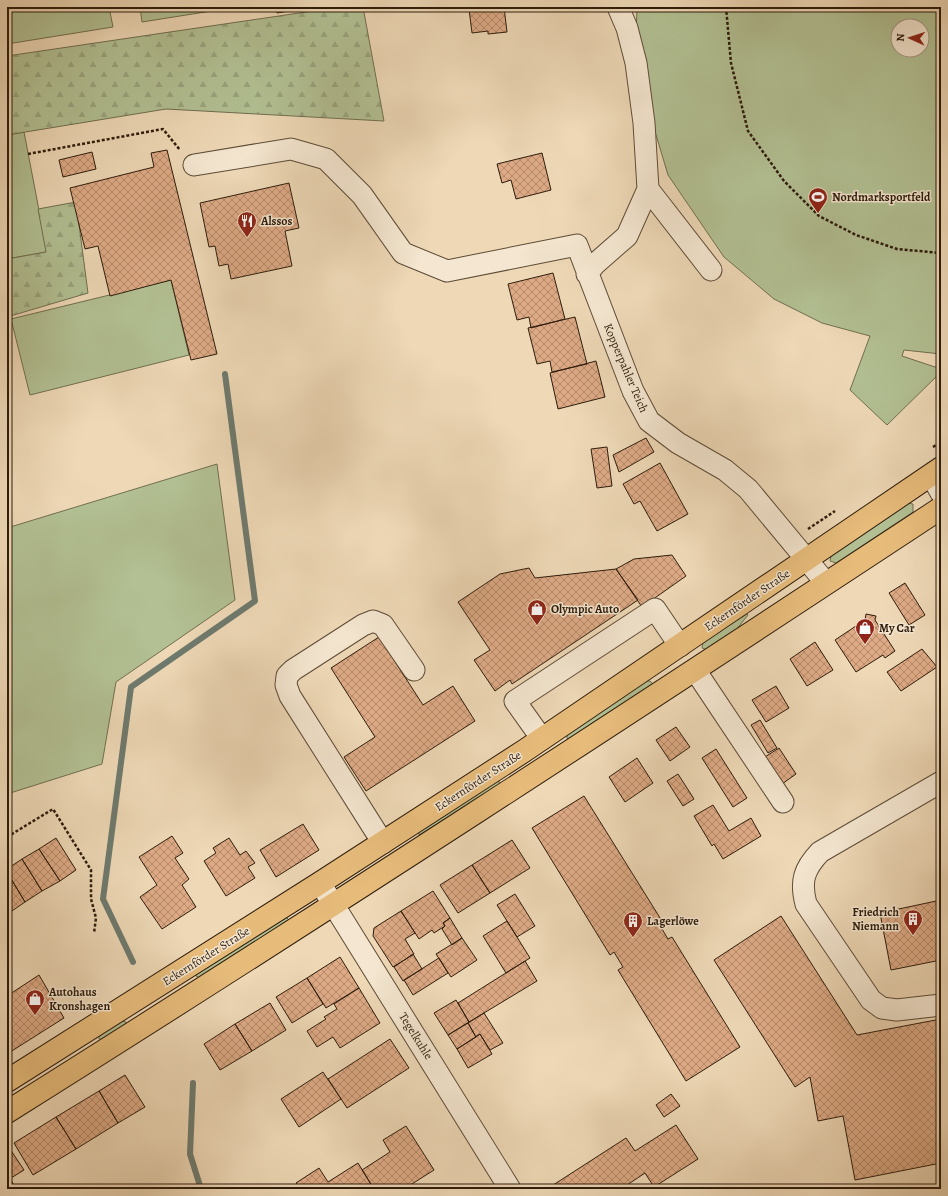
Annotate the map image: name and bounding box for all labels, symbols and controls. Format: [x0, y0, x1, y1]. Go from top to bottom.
north arrow [890, 18, 930, 58]
text: N [893, 33, 908, 42]
sports icon: Nordmarksportfeld [807, 186, 829, 214]
place label: Nordmarksportfeld [832, 189, 931, 205]
restaurant icon: Alssos [236, 210, 258, 238]
place label: Alssos [260, 213, 293, 229]
street label: Kopperpahler Teich [600, 321, 652, 416]
street label: Eckernförder Straße [701, 565, 793, 635]
shop icon: Olympic Auto [526, 598, 548, 626]
place label: Olympic Auto [551, 601, 619, 617]
shop icon: My Car [854, 617, 876, 645]
place label: My Car [879, 620, 915, 636]
street label: Eckernförder Straße [432, 747, 524, 815]
place label: Friedrich Niemann [852, 904, 899, 934]
building icon: Friedrich Niemann [902, 908, 924, 936]
building icon: Lagerlöwe [622, 910, 644, 938]
place label: Lagerlöwe [647, 913, 699, 929]
street label: Eckernförder Straße [159, 923, 253, 989]
place label: Autohaus Kronshagen [48, 984, 110, 1014]
shop icon: Autohaus Kronshagen [24, 988, 46, 1016]
street label: Tegelkuhle [395, 1009, 437, 1063]

